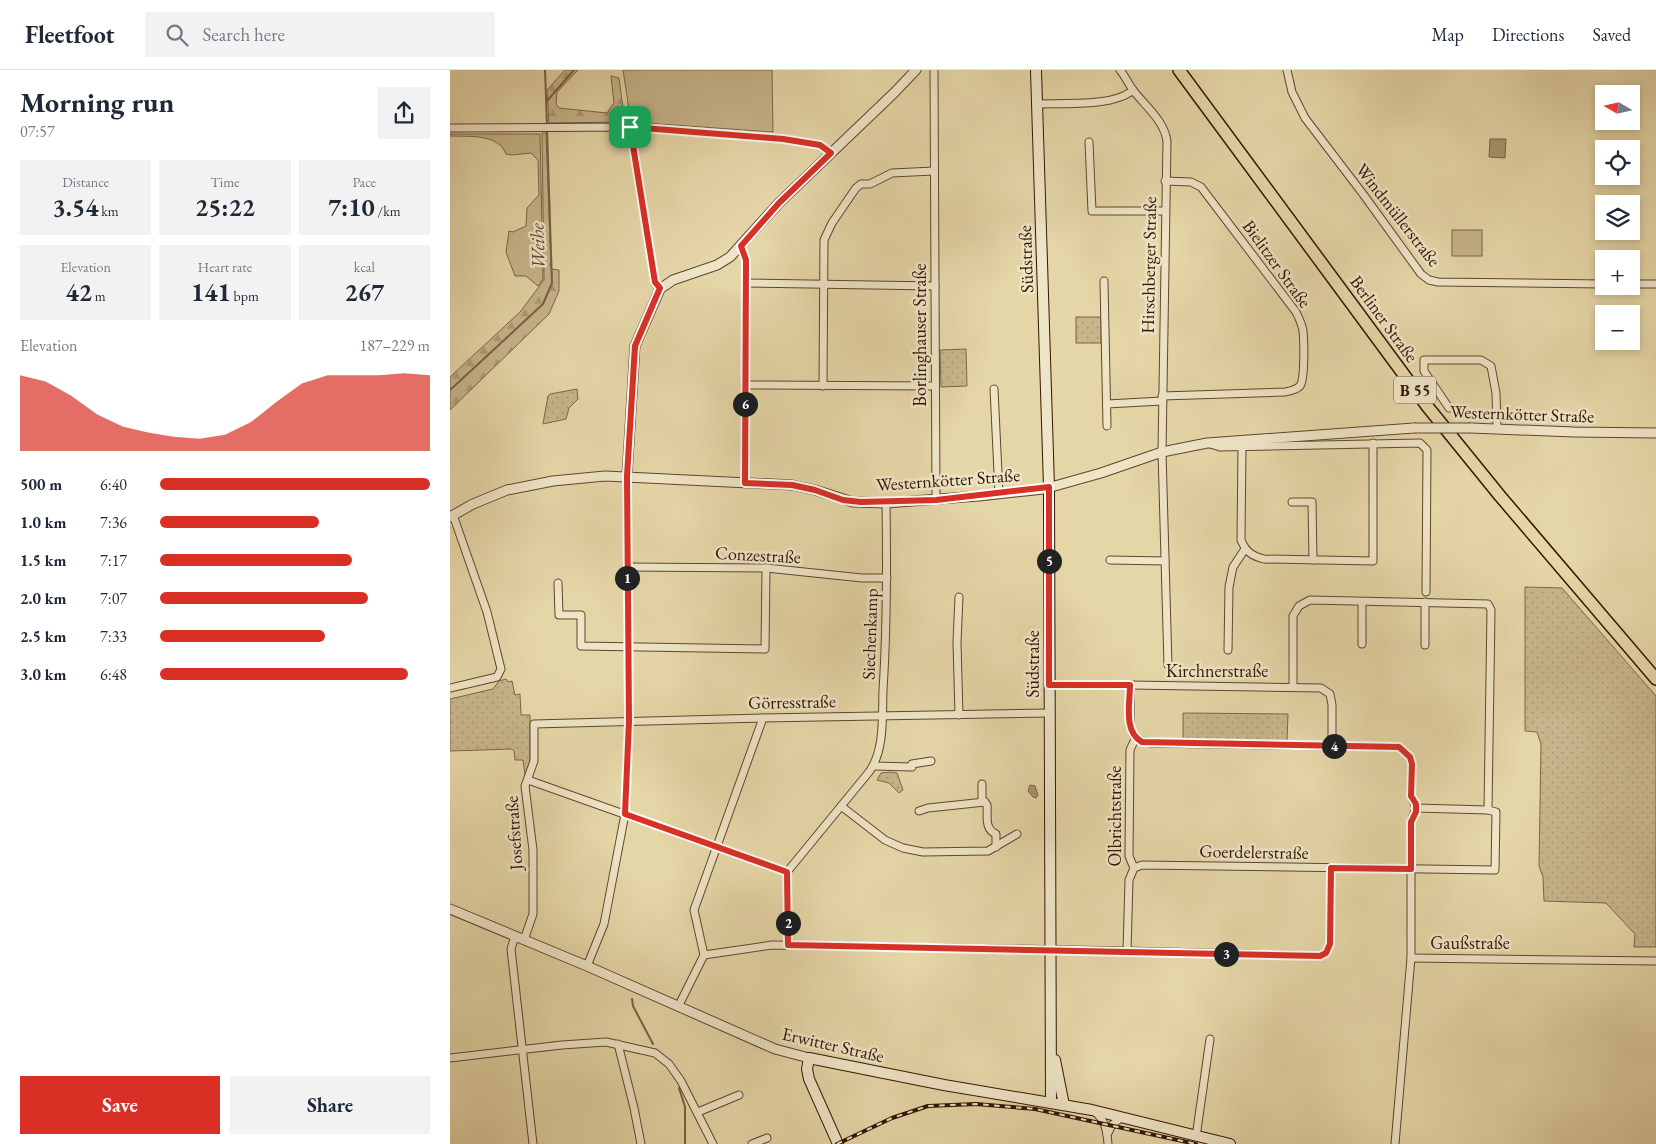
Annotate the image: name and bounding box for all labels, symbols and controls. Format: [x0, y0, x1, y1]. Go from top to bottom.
search box [145, 12, 495, 57]
text: Fleetfoot [25, 19, 115, 50]
icon: search [163, 21, 191, 49]
text: Search here [203, 22, 285, 47]
text: Map [1432, 23, 1464, 46]
text: Directions [1492, 23, 1564, 46]
text: Saved [1592, 23, 1631, 46]
text: Morning run [20, 84, 174, 120]
north arrow [1595, 85, 1640, 130]
map controls [1595, 85, 1640, 350]
button: share [378, 87, 430, 139]
pin [609, 106, 651, 148]
icon: arrive [616, 113, 644, 141]
text: 07:57 [20, 121, 55, 142]
button: locate [1595, 140, 1640, 185]
street label: Windmüllerstraße [1351, 158, 1446, 271]
text: Distance [62, 173, 109, 191]
text: Time [210, 173, 240, 191]
text: Pace [353, 173, 376, 191]
text: 3.54 [53, 191, 98, 223]
text: 25:22 [195, 191, 255, 223]
text: 7:10 [328, 191, 375, 223]
button: layers [1595, 195, 1640, 240]
street label: Hirschberger Straße [1136, 196, 1161, 334]
text: km [98, 202, 119, 220]
text: /km [375, 202, 401, 220]
street label: Bielitzer Straße [1238, 215, 1317, 312]
water label: Weihe [524, 222, 551, 269]
street label: Südstraße [1013, 225, 1038, 293]
button: + [1595, 250, 1640, 295]
text: Elevation [60, 258, 111, 276]
text: Heart rate [198, 258, 252, 276]
text: kcal [354, 258, 375, 276]
street label: Borlinghauser Straße [908, 263, 931, 407]
street label: Berliner Straße [1345, 271, 1424, 367]
text: 42 [66, 276, 92, 308]
text: 141 [191, 276, 231, 308]
text: 267 [344, 276, 384, 308]
text: m [92, 287, 106, 305]
text: bpm [231, 287, 259, 305]
button: − [1595, 305, 1640, 350]
text: Elevation [20, 335, 78, 356]
text: 187–229 m [359, 335, 430, 356]
road number: B 55 [1394, 376, 1436, 404]
pin: 6 [732, 392, 758, 416]
text: 6 [742, 395, 749, 413]
street label: Westernkötter Straße [1450, 399, 1595, 428]
street label: Westernkötter Straße [875, 463, 1021, 496]
text: 500 m [20, 474, 62, 495]
text: 6:40 [100, 474, 127, 495]
text: 1.0 km [20, 512, 66, 533]
text: 7:36 [100, 512, 127, 533]
street label: Conzestraße [715, 541, 801, 568]
pin: 5 [1036, 548, 1062, 574]
text: 1.5 km [20, 550, 66, 571]
text: 7:17 [100, 550, 127, 571]
text: 5 [1046, 552, 1053, 570]
pin: 1 [614, 566, 640, 590]
text: 1 [624, 569, 631, 587]
text: 2.0 km [20, 588, 66, 609]
text: 7:07 [100, 588, 127, 609]
street label: Siechenkamp [856, 588, 883, 680]
text: 2.5 km [20, 626, 66, 647]
text: 7:33 [100, 626, 127, 647]
street label: Südstraße [1021, 630, 1044, 698]
street label: Kirchnerstraße [1166, 659, 1268, 682]
text: 3.0 km [20, 664, 66, 685]
text: 6:48 [100, 664, 127, 685]
street label: Görresstraße [748, 689, 836, 714]
pin: 4 [1322, 734, 1346, 758]
text: 4 [1331, 737, 1338, 755]
street label: Olbrichtstraße [1103, 766, 1126, 866]
street label: Josefstraße [499, 795, 528, 873]
street label: Goerdelerstraße [1199, 839, 1309, 864]
pin: 2 [776, 910, 800, 936]
text: 2 [785, 914, 792, 932]
street label: Gaußstraße [1430, 931, 1510, 954]
pin: 3 [1214, 942, 1238, 966]
text: 3 [1223, 945, 1230, 963]
street label: Erwitter Straße [780, 1022, 886, 1067]
button: Save [20, 1076, 220, 1134]
button: Share [230, 1076, 430, 1134]

